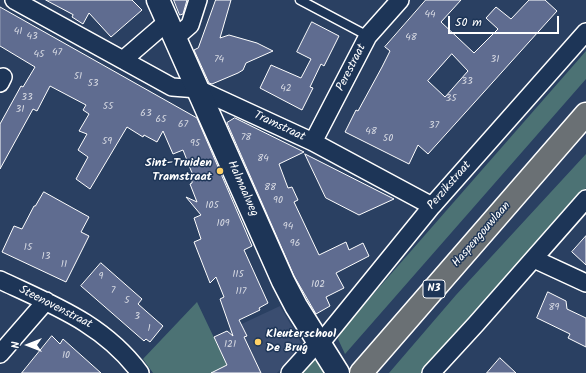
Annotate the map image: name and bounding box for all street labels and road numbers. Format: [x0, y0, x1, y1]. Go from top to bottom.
street label: Perestraat [334, 42, 370, 94]
street label: Tramstraat [251, 109, 307, 145]
street label: Halmaalweg [223, 159, 261, 219]
street label: Perzikstraat [425, 159, 475, 213]
street label: Haspengouwlaan [450, 199, 514, 271]
road number: N3 [423, 280, 445, 298]
street label: Steenovenstraat [16, 283, 94, 333]

